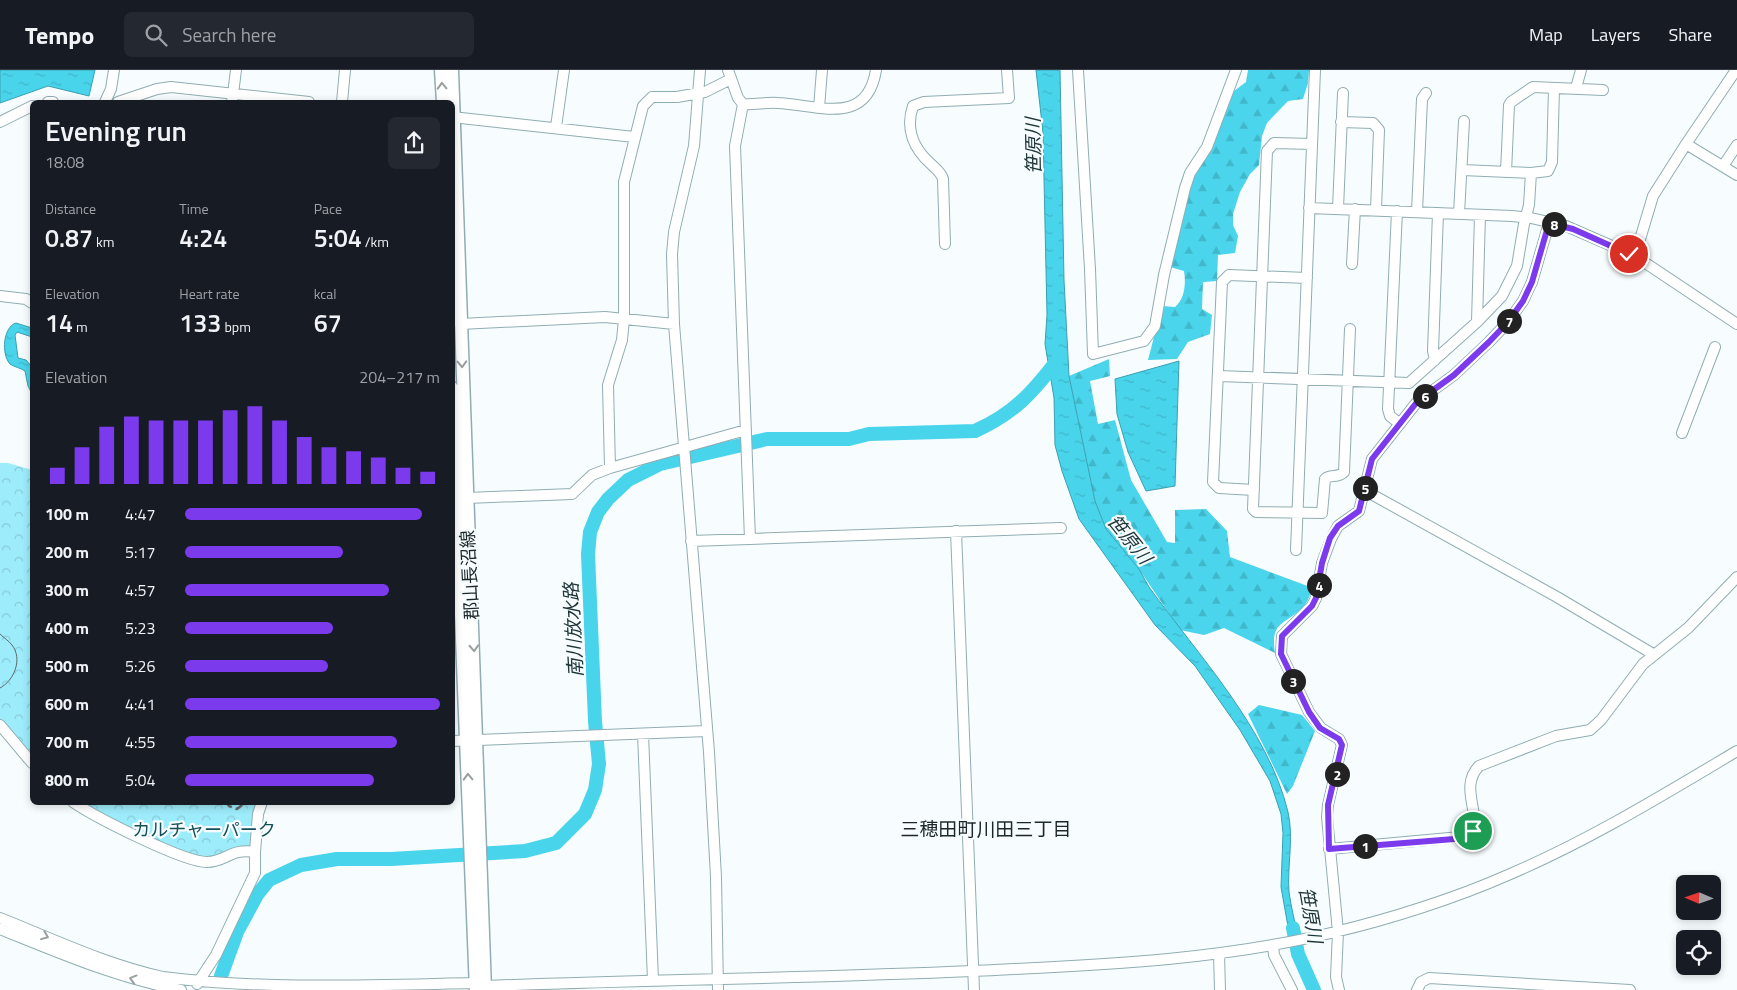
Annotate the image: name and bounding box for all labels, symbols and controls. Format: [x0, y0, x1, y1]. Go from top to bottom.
search box [124, 12, 474, 57]
text: Tempo [25, 17, 94, 53]
text: Search here [182, 20, 276, 49]
icon: search [142, 21, 170, 49]
text: Map [1529, 21, 1563, 48]
text: Layers [1591, 21, 1640, 48]
text: Share [1668, 21, 1712, 48]
one-way arrow [437, 82, 447, 90]
text: Evening run [45, 109, 187, 152]
water label: 笹原川 [1017, 115, 1047, 175]
button: share [388, 117, 440, 169]
text: 18:08 [45, 150, 84, 174]
text: Distance [45, 198, 96, 219]
text: Time [179, 198, 209, 219]
text: Pace [314, 198, 342, 219]
pin: 8 [1542, 212, 1566, 236]
text: 8 [1551, 214, 1558, 235]
text: 0.87 [45, 219, 93, 257]
text: 4:24 [179, 219, 227, 257]
text: 5:04 [314, 219, 362, 257]
text: km [93, 231, 114, 252]
text: /km [362, 231, 389, 252]
pin [1608, 233, 1650, 275]
icon: check [1615, 240, 1643, 268]
text: Elevation [45, 283, 99, 304]
text: Heart rate [179, 283, 239, 304]
text: kcal [314, 283, 337, 304]
text: 14 [45, 304, 73, 342]
text: 133 [179, 304, 221, 342]
text: 67 [314, 304, 342, 342]
pin: 7 [1496, 308, 1522, 334]
text: 7 [1506, 311, 1513, 332]
text: m [73, 316, 88, 337]
text: bpm [221, 316, 251, 337]
one-way arrow [457, 360, 467, 368]
text: Elevation [45, 365, 107, 389]
text: 204–217 m [359, 365, 440, 389]
pin: 6 [1412, 384, 1438, 408]
text: 6 [1422, 386, 1429, 407]
pin: 5 [1352, 476, 1378, 500]
text: 5 [1362, 478, 1369, 499]
text: 100 m [45, 502, 89, 526]
text: 4:47 [125, 502, 155, 526]
water label: 笹原川 [1101, 507, 1161, 572]
street label: 郡山長沼線 [454, 529, 485, 621]
text: 200 m [45, 540, 89, 564]
text: 5:17 [125, 540, 155, 564]
pin: 4 [1306, 572, 1332, 598]
text: 4 [1316, 575, 1323, 596]
text: 300 m [45, 578, 89, 602]
text: 4:57 [125, 578, 155, 602]
water label: 南川放水路 [555, 580, 589, 678]
text: 400 m [45, 616, 89, 640]
text: 5:23 [125, 616, 155, 640]
one-way arrow [468, 645, 479, 653]
text: 500 m [45, 654, 89, 678]
text: 5:26 [125, 654, 155, 678]
pin: 3 [1280, 668, 1306, 694]
text: 3 [1290, 671, 1297, 692]
text: 600 m [45, 692, 89, 716]
text: 4:41 [125, 692, 155, 716]
text: 700 m [45, 730, 89, 754]
text: 4:55 [125, 730, 155, 754]
pin: 2 [1324, 762, 1350, 786]
text: 2 [1334, 764, 1341, 785]
text: 800 m [45, 768, 89, 792]
text: 5:04 [125, 768, 155, 792]
one-way arrow [463, 772, 474, 780]
pin [1452, 810, 1494, 852]
district label: 三穂田町川田三丁目 [900, 814, 1072, 843]
park label: カルチャーパーク [132, 816, 276, 843]
icon: arrive [1459, 817, 1487, 845]
pin: 1 [1352, 834, 1378, 858]
text: 1 [1362, 836, 1369, 857]
north arrow [1676, 875, 1721, 920]
map controls [1676, 875, 1721, 975]
water label: 笹原川 [1292, 884, 1331, 947]
one-way arrow [40, 930, 49, 940]
button: locate [1676, 930, 1721, 975]
one-way arrow [129, 974, 138, 985]

